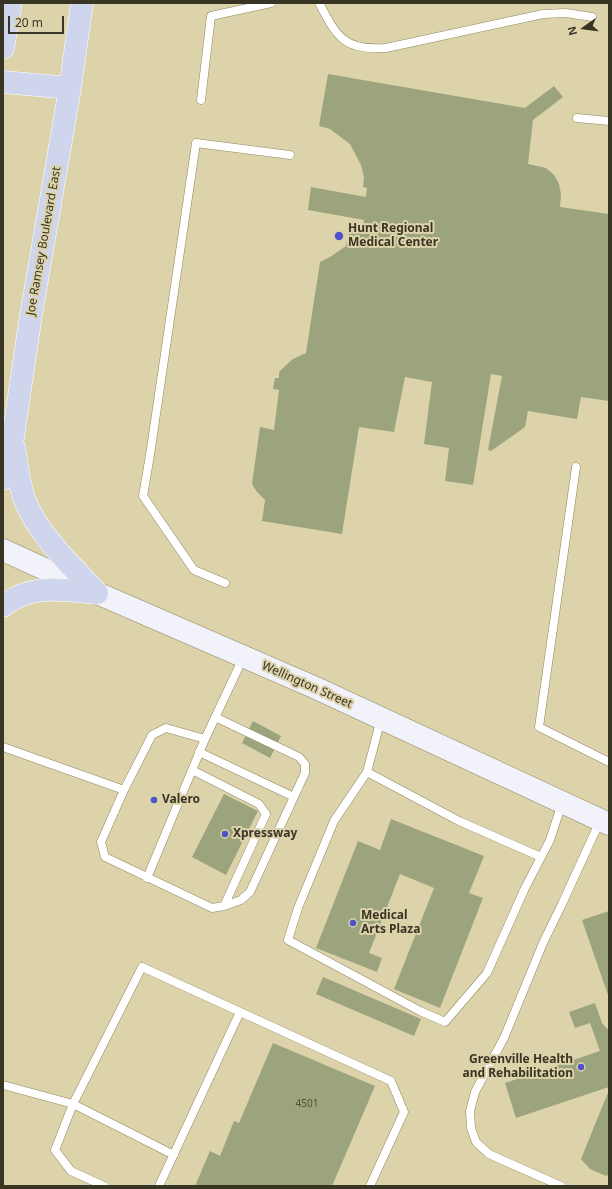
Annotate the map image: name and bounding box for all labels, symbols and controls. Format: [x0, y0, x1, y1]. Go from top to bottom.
scale bar [10, 8, 66, 34]
north arrow [564, 8, 604, 48]
text: 20 m [15, 14, 43, 31]
text: N [564, 25, 580, 37]
street label: Joe Ramsey Boulevard East [24, 165, 64, 317]
place label: Hunt Regional Medical Center [348, 222, 438, 250]
marker: Hunt Regional Medical Center [333, 230, 345, 242]
street label: Wellington Street [260, 659, 354, 711]
place label: Valero [162, 793, 200, 807]
marker: Valero [149, 795, 159, 805]
place label: Xpressway [233, 827, 297, 841]
marker: Xpressway [220, 829, 230, 839]
place label: Medical Arts Plaza [361, 909, 420, 937]
marker: Medical Arts Plaza [348, 918, 358, 928]
place label: Greenville Health and Rehabilitation [462, 1053, 573, 1081]
marker: Greenville Health and Rehabilitation [576, 1062, 586, 1072]
house number: 4501 [296, 1098, 318, 1110]

